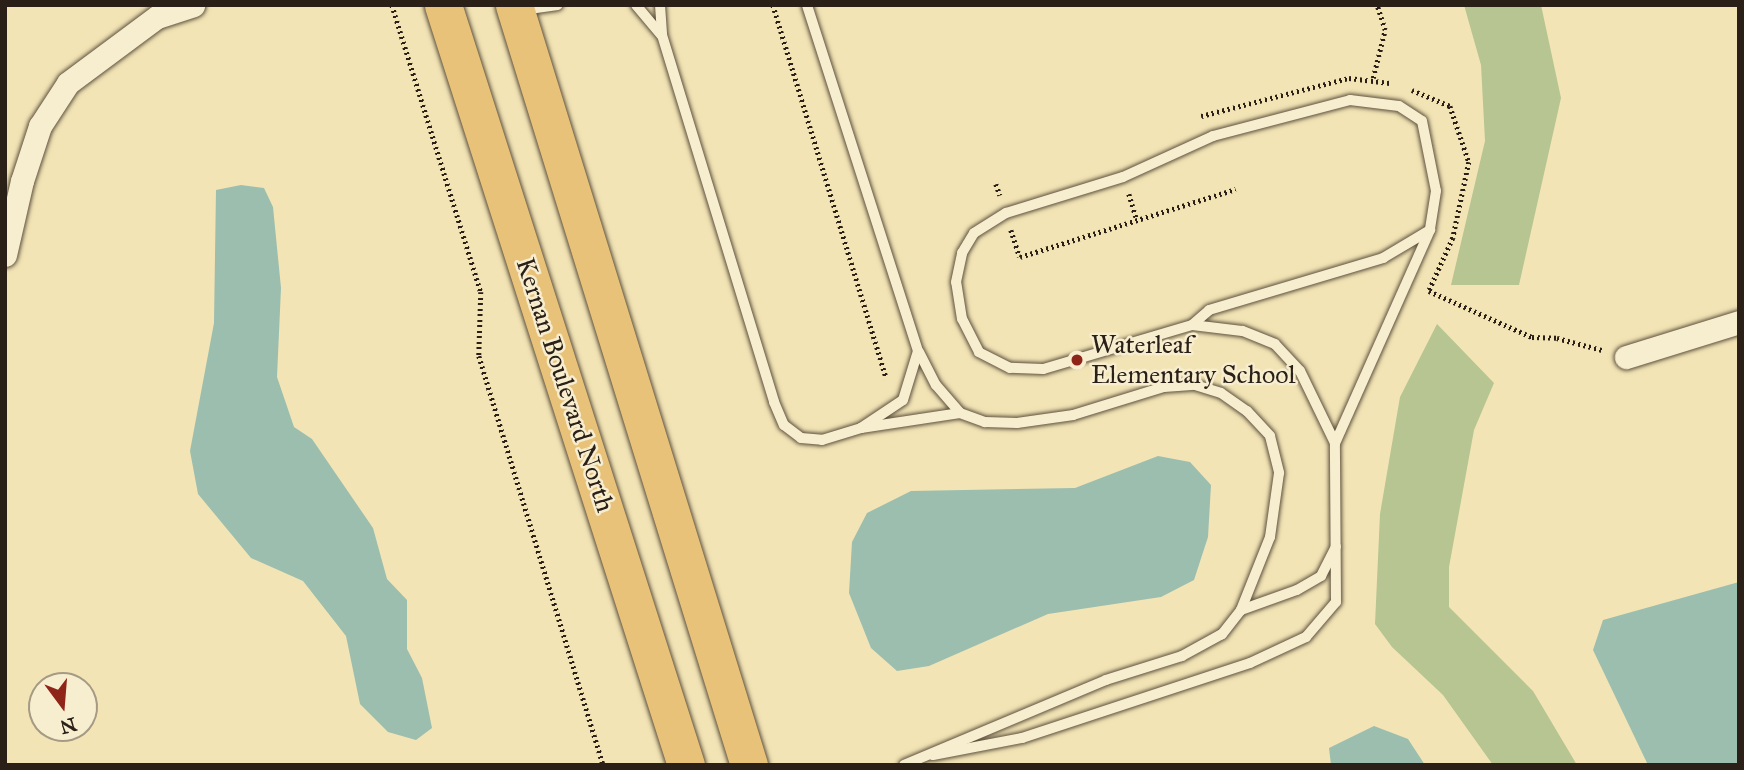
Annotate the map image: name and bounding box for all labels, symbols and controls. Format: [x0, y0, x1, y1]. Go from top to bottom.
street label: Kernan Boulevard North [509, 254, 621, 516]
place label: Waterleaf Elementary School [1091, 329, 1295, 390]
marker: Waterleaf Elementary School [1069, 352, 1085, 368]
north arrow [28, 672, 98, 742]
text: N [57, 712, 79, 739]

